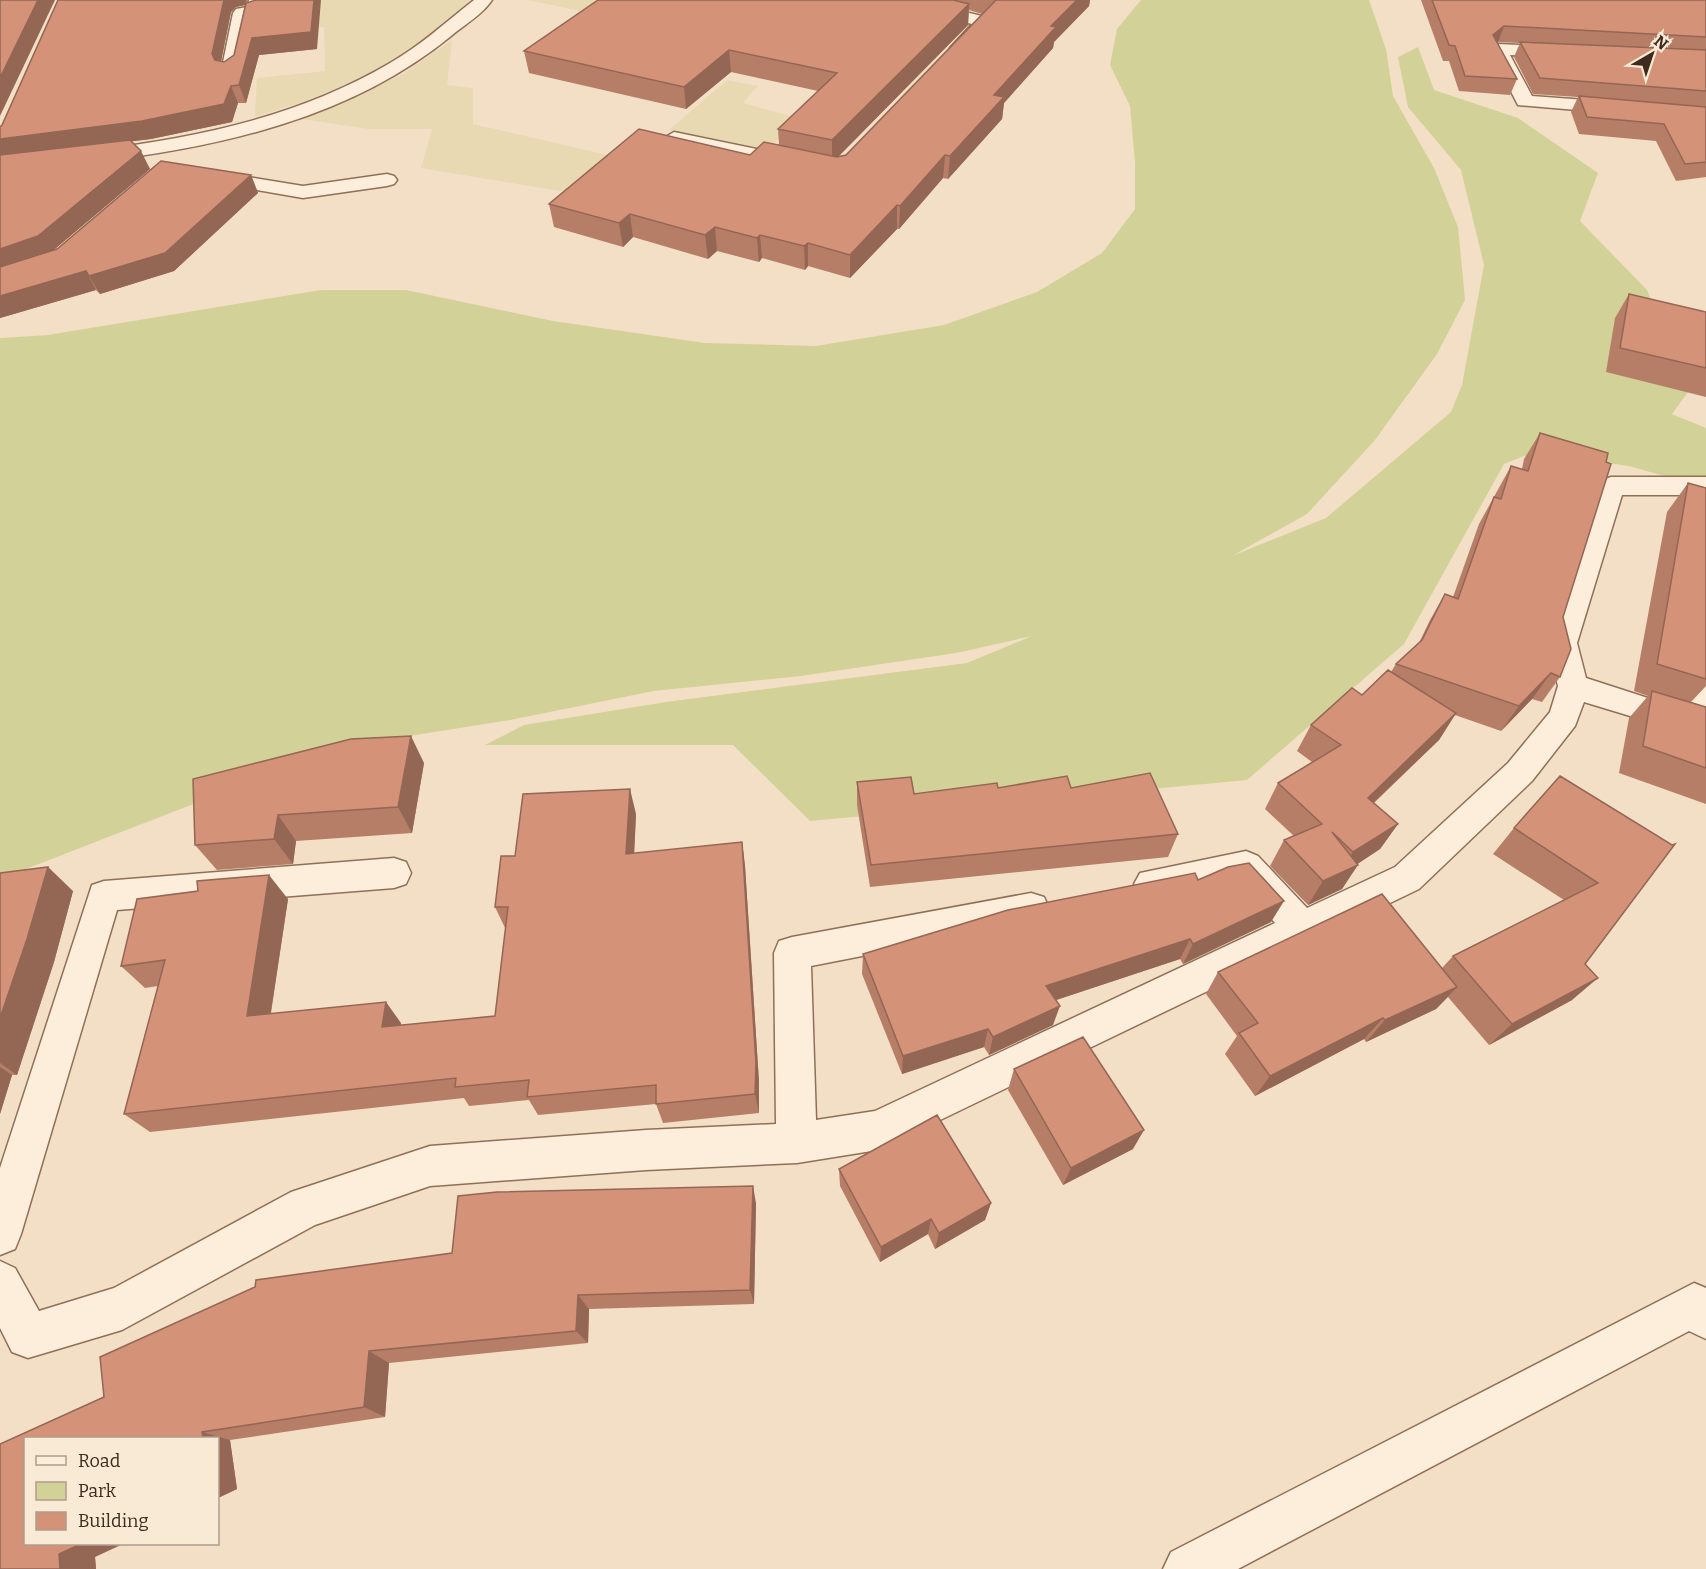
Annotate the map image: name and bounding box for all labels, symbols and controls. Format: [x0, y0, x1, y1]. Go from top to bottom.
north arrow [1622, 24, 1682, 84]
text: N [1650, 31, 1672, 54]
legend [24, 1437, 219, 1545]
text: Road [78, 1450, 121, 1472]
text: Park [78, 1480, 117, 1502]
text: Building [78, 1510, 149, 1532]

